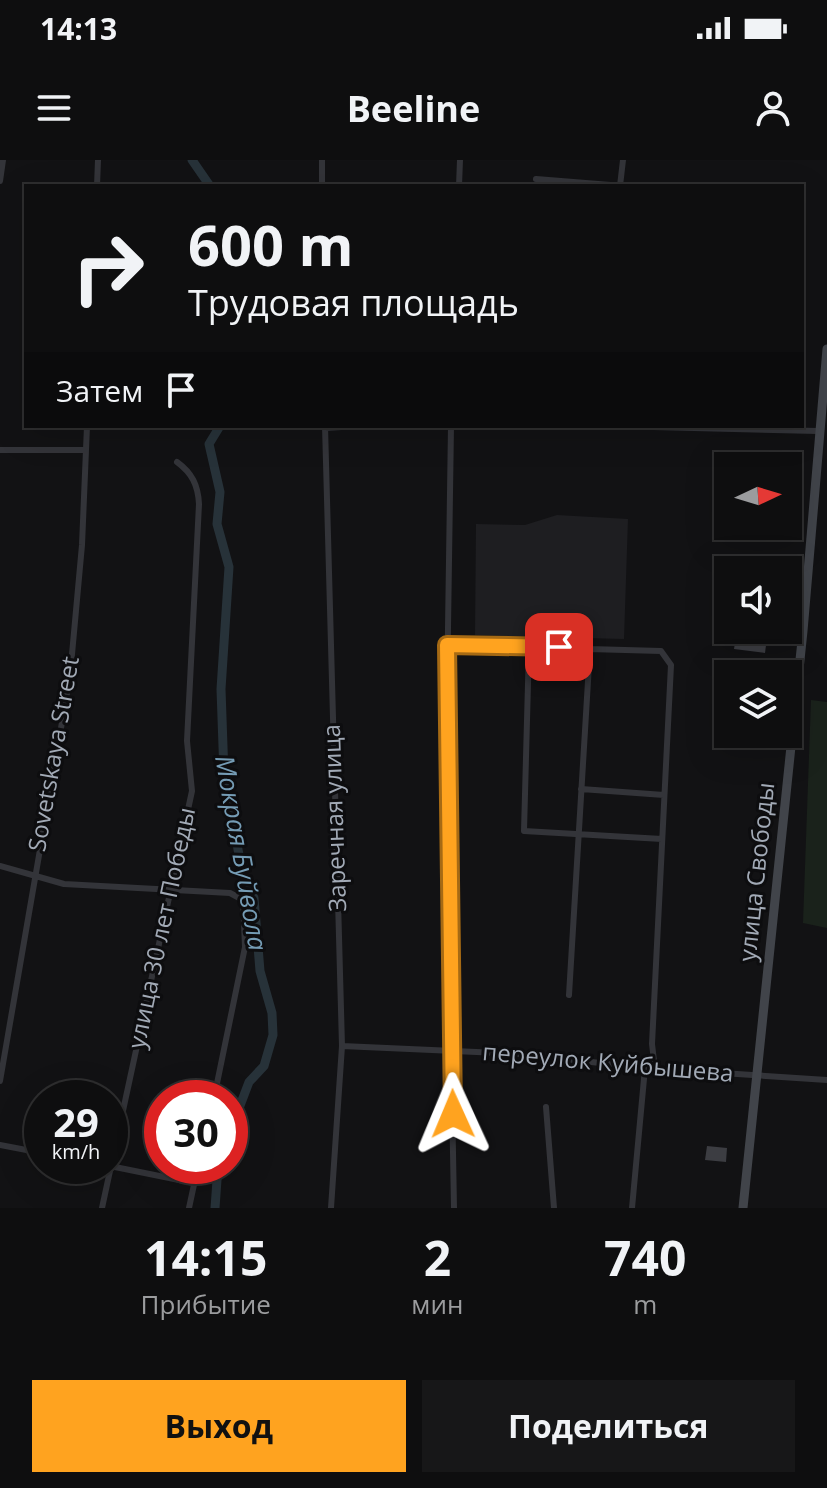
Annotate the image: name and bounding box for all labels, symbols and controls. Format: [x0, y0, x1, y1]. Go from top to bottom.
text: 14:13 [40, 8, 117, 49]
text: Beeline [347, 84, 480, 133]
icon: menu [32, 86, 76, 130]
icon: person [751, 86, 795, 130]
text: 600 m [188, 206, 354, 282]
icon: right [56, 216, 160, 320]
text: Трудовая площадь [188, 278, 519, 327]
icon: arrive [159, 368, 203, 412]
text: Затем [56, 370, 143, 411]
north arrow [714, 452, 802, 540]
map controls [714, 452, 802, 748]
button: sound [714, 556, 802, 644]
pin [525, 613, 593, 681]
icon: arrive [537, 625, 581, 669]
street label: Sovetskaya Street [19, 654, 86, 854]
button: layers [714, 660, 802, 748]
street label: Заречная улица [314, 724, 353, 912]
water label: Мокрая Буйвола [207, 752, 277, 954]
street label: улица Свободы [730, 781, 781, 963]
street label: улица 30 лет Победы [119, 804, 202, 1051]
street label: переулок Куйбышева [481, 1034, 735, 1089]
position arrow [411, 1072, 495, 1156]
speed limit sign: 30 [144, 1080, 248, 1184]
text: 29 [53, 1094, 99, 1149]
text: km/h [52, 1138, 100, 1165]
text: 14:15 [144, 1225, 267, 1290]
text: 2 [424, 1225, 451, 1290]
text: 740 [604, 1225, 686, 1290]
text: Прибытие [141, 1286, 271, 1322]
text: мин [411, 1286, 463, 1322]
text: m [633, 1286, 657, 1322]
button: Выход [32, 1380, 406, 1472]
button: Поделиться [422, 1380, 795, 1472]

